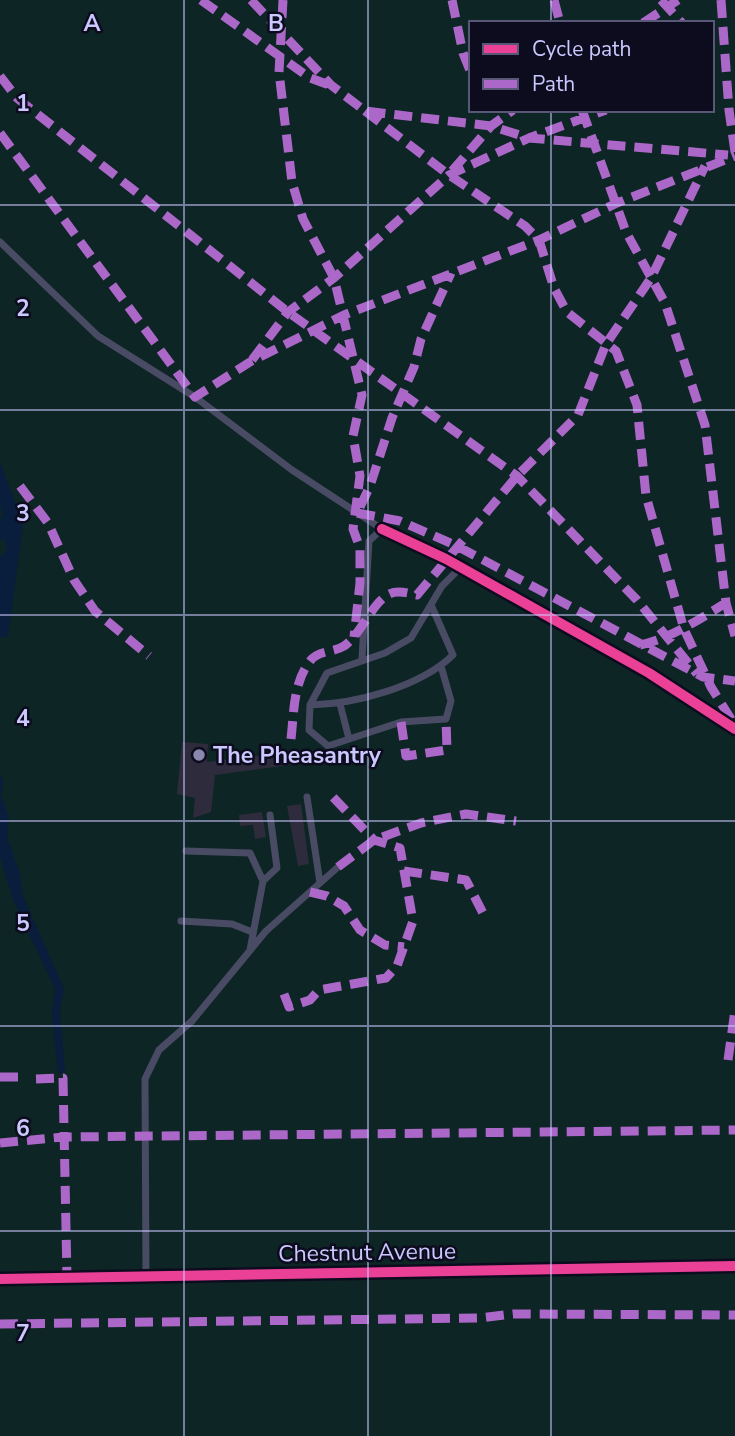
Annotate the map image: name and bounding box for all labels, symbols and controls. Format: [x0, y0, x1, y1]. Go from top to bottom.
text: A [83, 8, 101, 39]
text: B [268, 8, 284, 39]
legend [469, 21, 714, 112]
text: Cycle path [532, 35, 631, 63]
text: Path [532, 70, 575, 98]
text: 1 [16, 88, 30, 119]
text: 2 [16, 293, 30, 324]
text: 3 [16, 498, 30, 529]
text: 4 [16, 703, 30, 734]
place label: The Pheasantry [213, 740, 382, 771]
marker: The Pheasantry [191, 747, 207, 763]
text: 5 [16, 908, 30, 939]
text: 6 [16, 1113, 30, 1144]
street label: Chestnut Avenue [278, 1235, 456, 1270]
text: 7 [16, 1318, 30, 1349]

